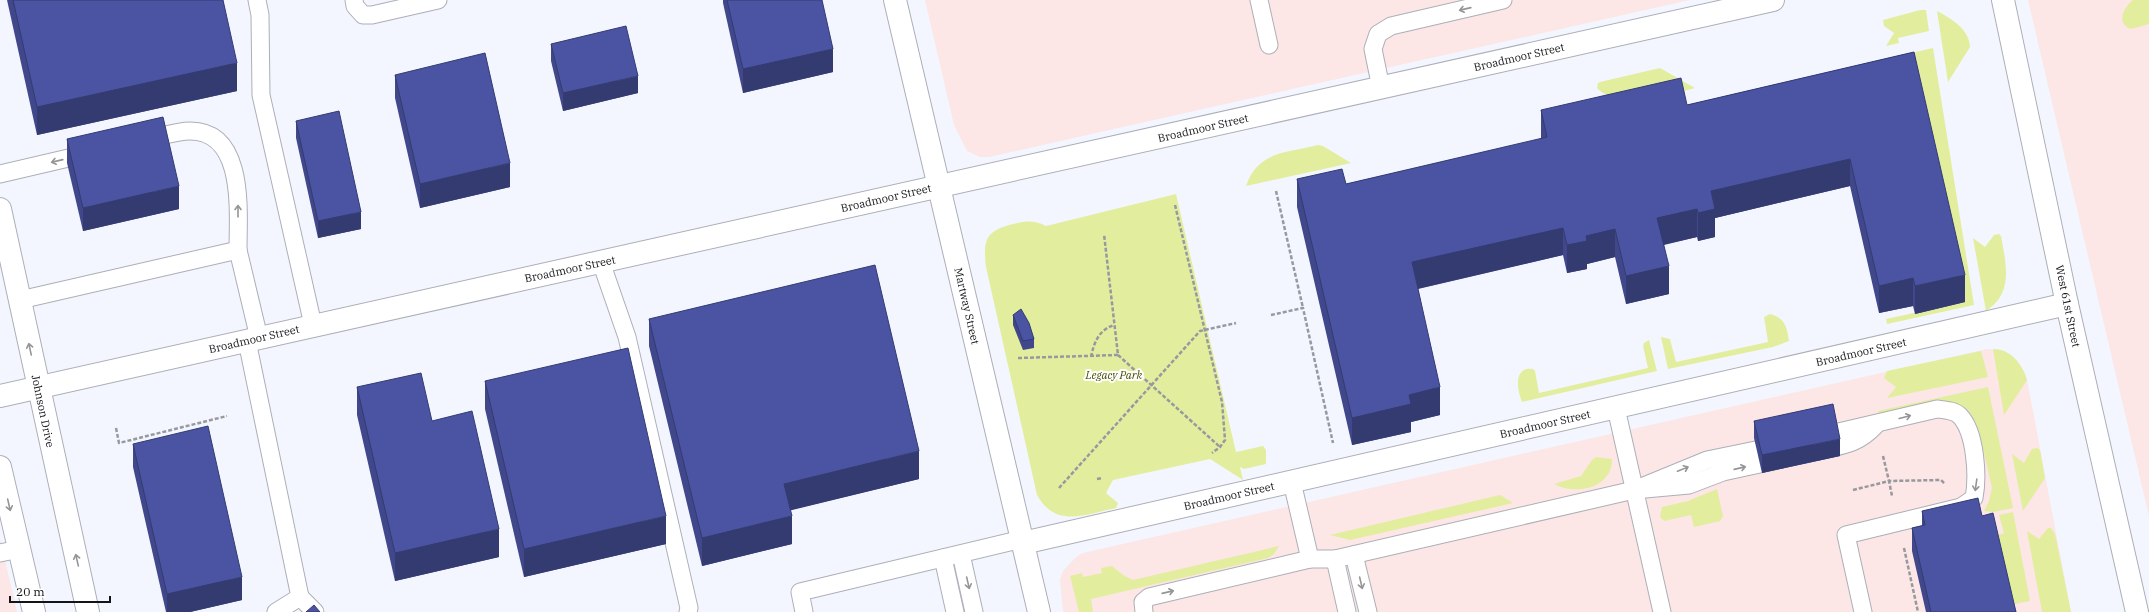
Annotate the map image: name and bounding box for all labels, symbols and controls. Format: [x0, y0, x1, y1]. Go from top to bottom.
one-way arrow [1458, 5, 1471, 13]
street label: Broadmoor Street [1472, 40, 1566, 74]
street label: Broadmoor Street [1156, 111, 1250, 145]
one-way arrow [50, 158, 63, 165]
street label: Broadmoor Street [839, 181, 933, 215]
one-way arrow [234, 205, 242, 218]
street label: Broadmoor Street [523, 253, 617, 285]
street label: West 61st Street [2052, 264, 2084, 348]
street label: Martway Street [951, 266, 983, 346]
street label: Broadmoor Street [207, 322, 301, 356]
street label: Broadmoor Street [1814, 335, 1908, 369]
one-way arrow [26, 343, 34, 356]
park label: Legacy Park [1085, 368, 1143, 382]
street label: Johnson Drive [28, 373, 58, 449]
street label: Broadmoor Street [1498, 407, 1592, 441]
one-way arrow [1898, 413, 1911, 420]
one-way arrow [1676, 464, 1688, 472]
one-way arrow [1733, 464, 1746, 472]
one-way arrow [1972, 478, 1980, 491]
street label: Broadmoor Street [1182, 479, 1276, 513]
one-way arrow [5, 498, 13, 511]
one-way arrow [72, 554, 80, 567]
one-way arrow [964, 576, 972, 589]
one-way arrow [1358, 576, 1366, 589]
scale bar [10, 578, 110, 604]
text: 20 m [16, 584, 45, 599]
one-way arrow [1162, 588, 1175, 595]

